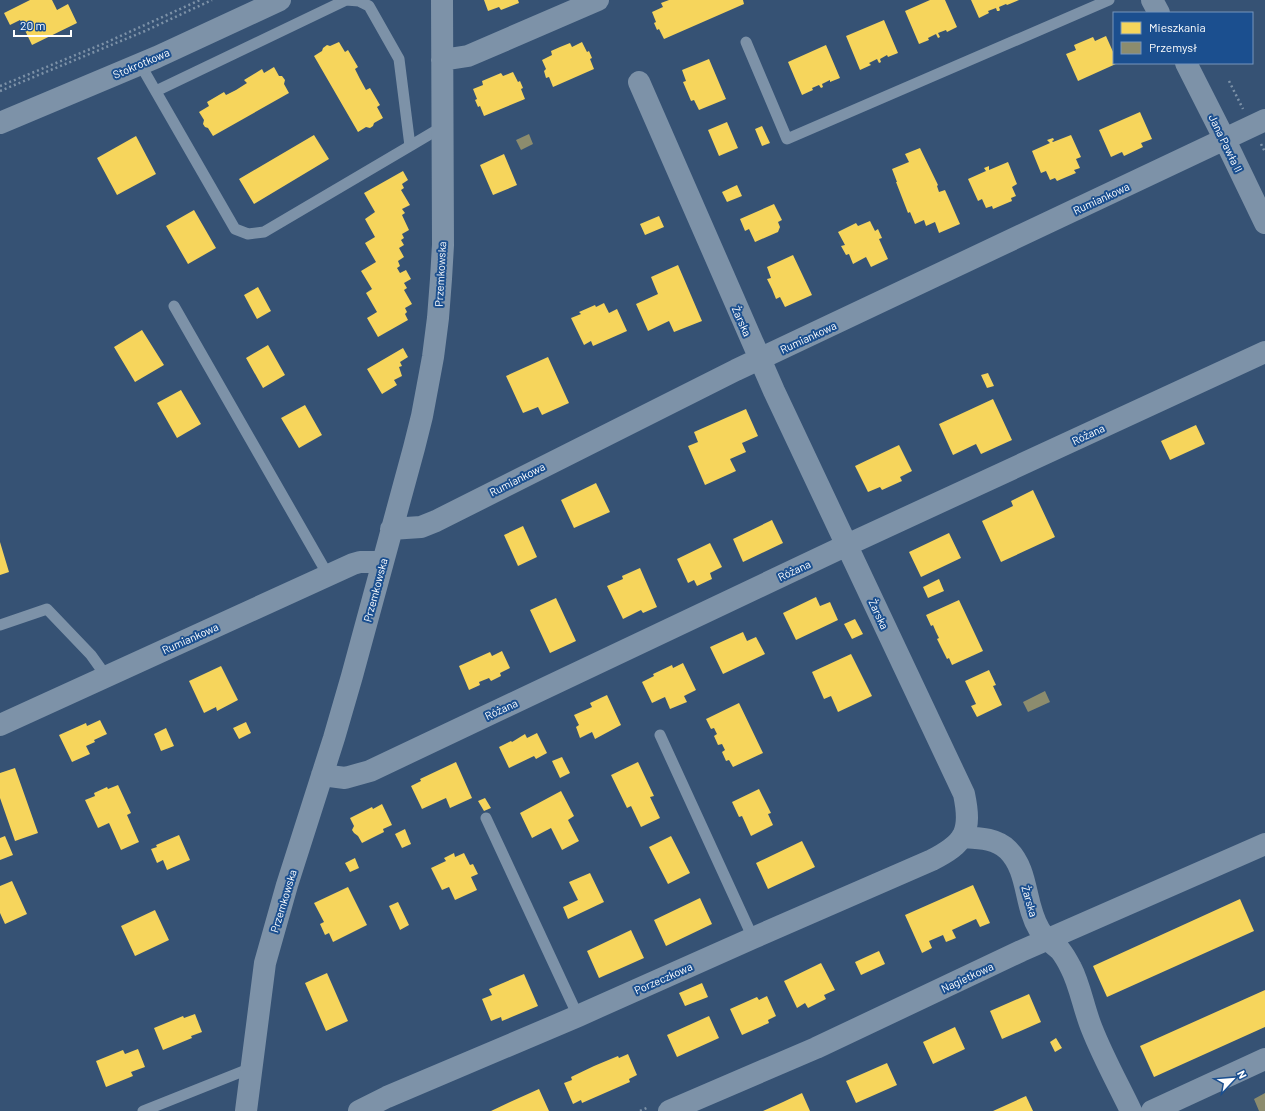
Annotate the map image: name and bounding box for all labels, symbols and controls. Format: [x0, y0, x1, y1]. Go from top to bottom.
scale bar [14, 12, 71, 38]
legend [1113, 12, 1253, 64]
text: 20 m [20, 18, 46, 32]
text: Mieszkania [1149, 20, 1206, 34]
text: Przemysł [1149, 40, 1197, 54]
street label: Stokrotkowa [111, 45, 171, 81]
street label: Jana Pawła II [1206, 112, 1246, 174]
street label: Rumiankowa [1071, 179, 1131, 217]
street label: Przemkowska [432, 241, 448, 307]
street label: Żarska [730, 303, 755, 338]
street label: Rumiankowa [778, 318, 838, 356]
street label: Różana [1070, 421, 1106, 447]
street label: Rumiankowa [487, 459, 547, 499]
street label: Przemkowska [360, 557, 390, 623]
street label: Różana [776, 557, 812, 583]
street label: Żarska [866, 596, 893, 631]
street label: Rumiankowa [160, 620, 220, 656]
street label: Różana [483, 696, 519, 722]
street label: Przemkowska [267, 868, 299, 934]
street label: Żarska [1019, 884, 1042, 918]
street label: Porzeczkowa [632, 959, 694, 997]
street label: Nagietkowa [939, 959, 995, 995]
north arrow [1213, 1059, 1253, 1099]
text: N [1235, 1068, 1250, 1081]

